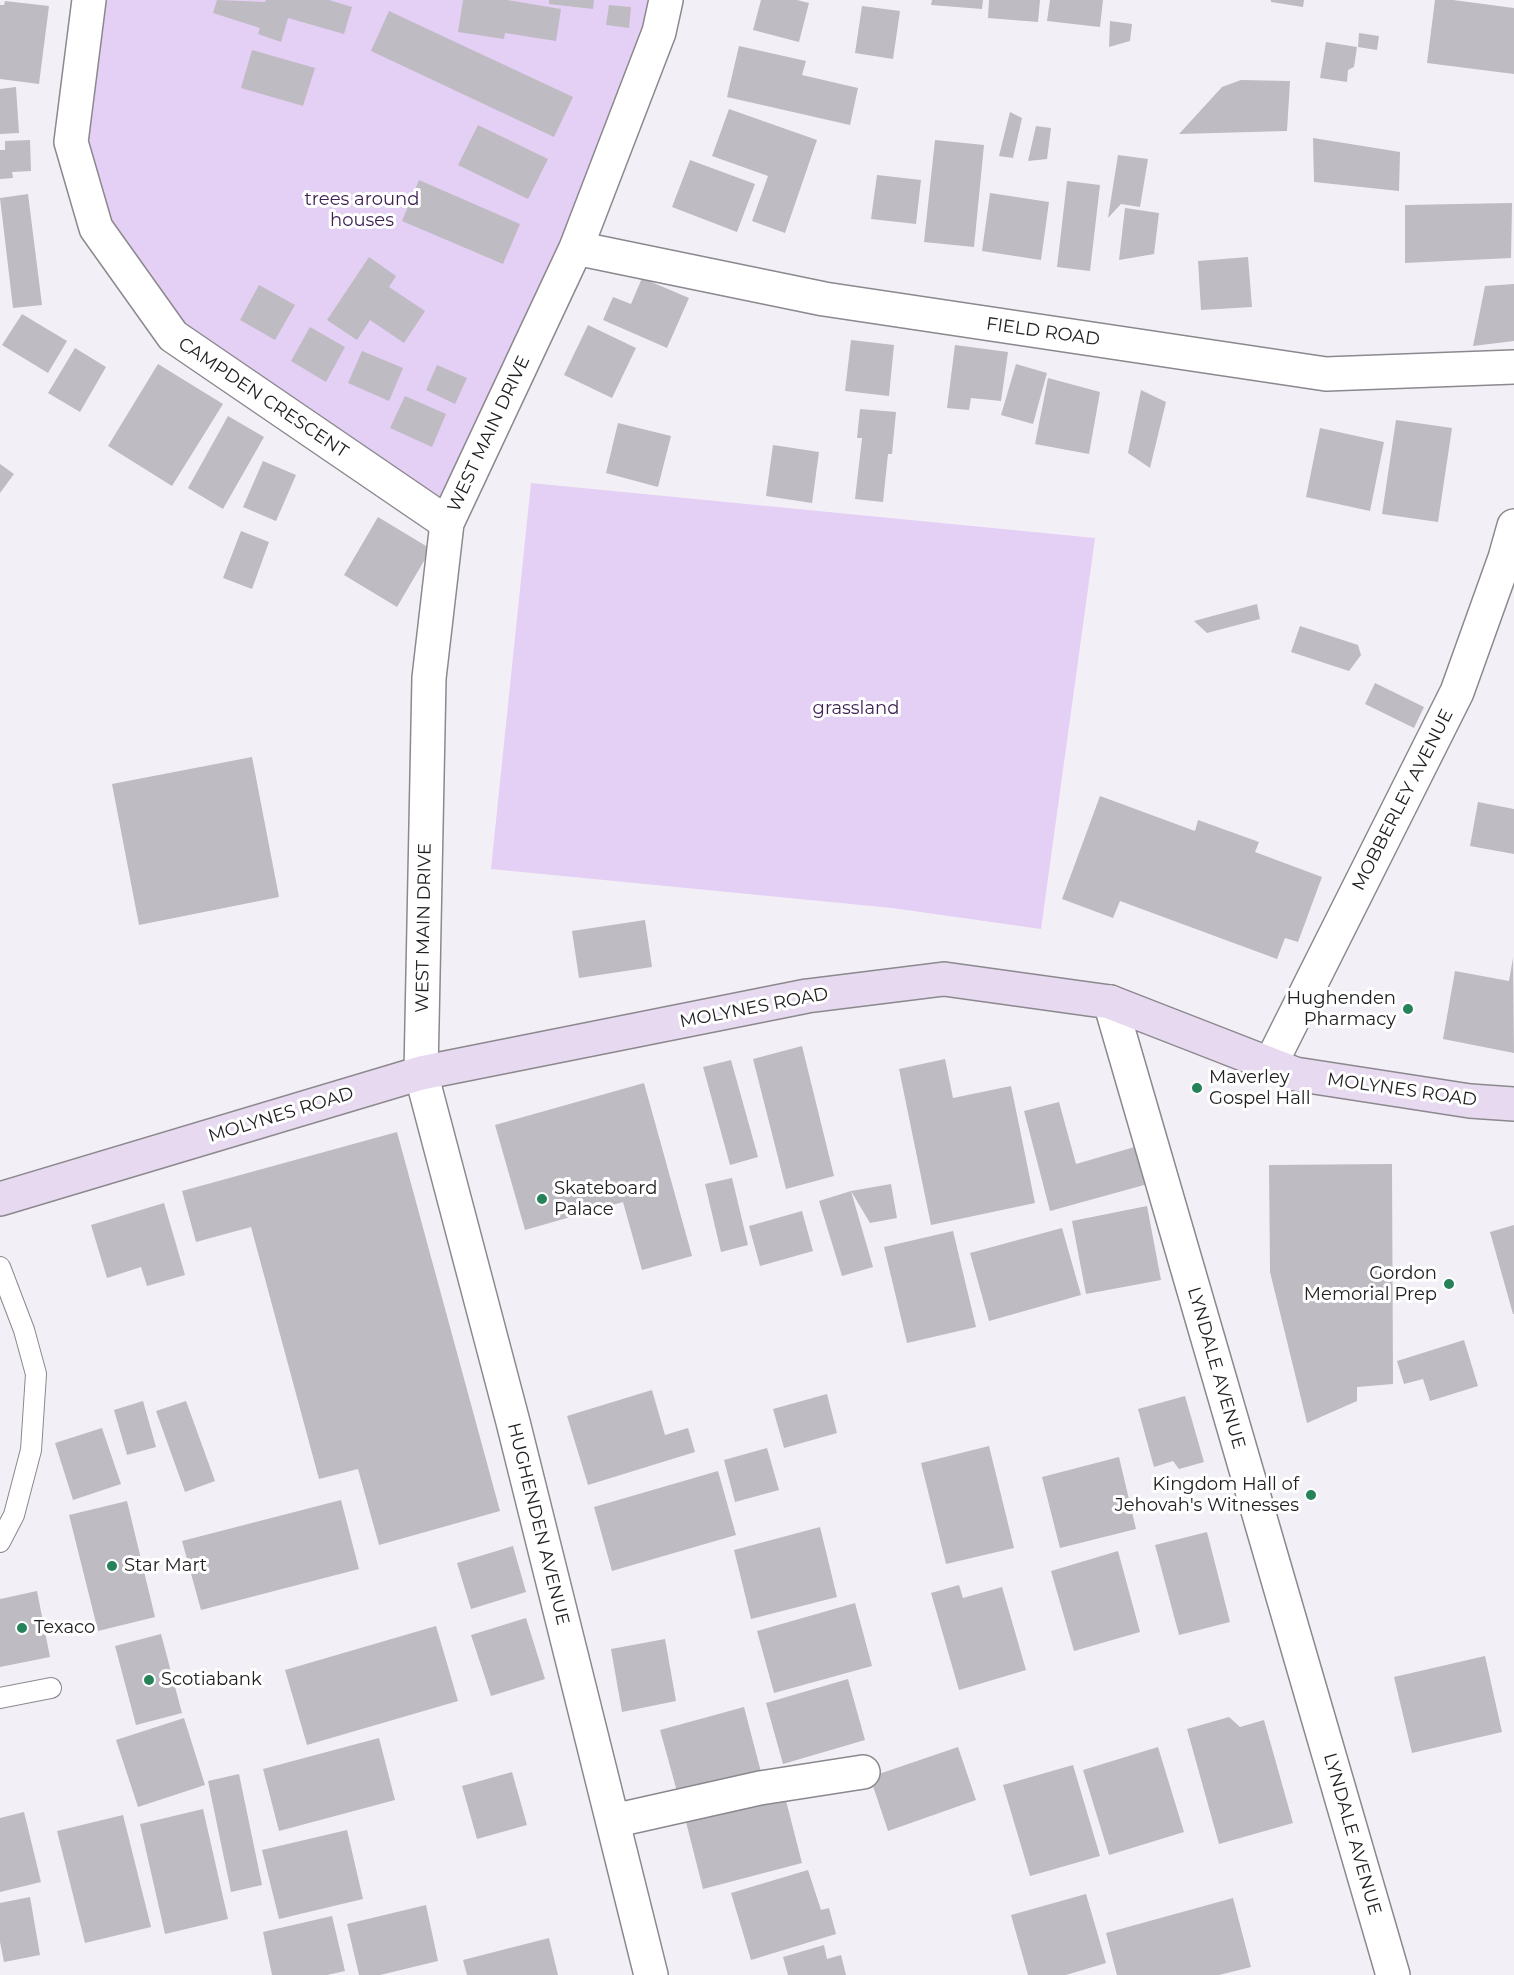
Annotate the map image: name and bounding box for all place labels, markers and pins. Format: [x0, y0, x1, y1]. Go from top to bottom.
place label: Hughenden Pharmacy [1286, 988, 1396, 1030]
marker: Hughenden Pharmacy [1401, 1002, 1415, 1016]
place label: Maverley Gospel Hall [1209, 1067, 1311, 1110]
marker: Maverley Gospel Hall [1190, 1081, 1204, 1095]
place label: Skateboard Palace [554, 1178, 657, 1220]
marker: Skateboard Palace [535, 1192, 549, 1206]
place label: Gordon Memorial Prep [1304, 1263, 1437, 1306]
marker: Gordon Memorial Prep [1442, 1277, 1456, 1291]
place label: Kingdom Hall of Jehovah's Witnesses [1115, 1474, 1299, 1516]
marker: Kingdom Hall of Jehovah's Witnesses [1304, 1488, 1318, 1502]
place label: Star Mart [124, 1555, 207, 1577]
marker: Star Mart [105, 1559, 119, 1573]
place label: Texaco [34, 1617, 95, 1639]
marker: Texaco [15, 1621, 29, 1635]
place label: Scotiabank [161, 1669, 262, 1691]
marker: Scotiabank [142, 1673, 156, 1687]

